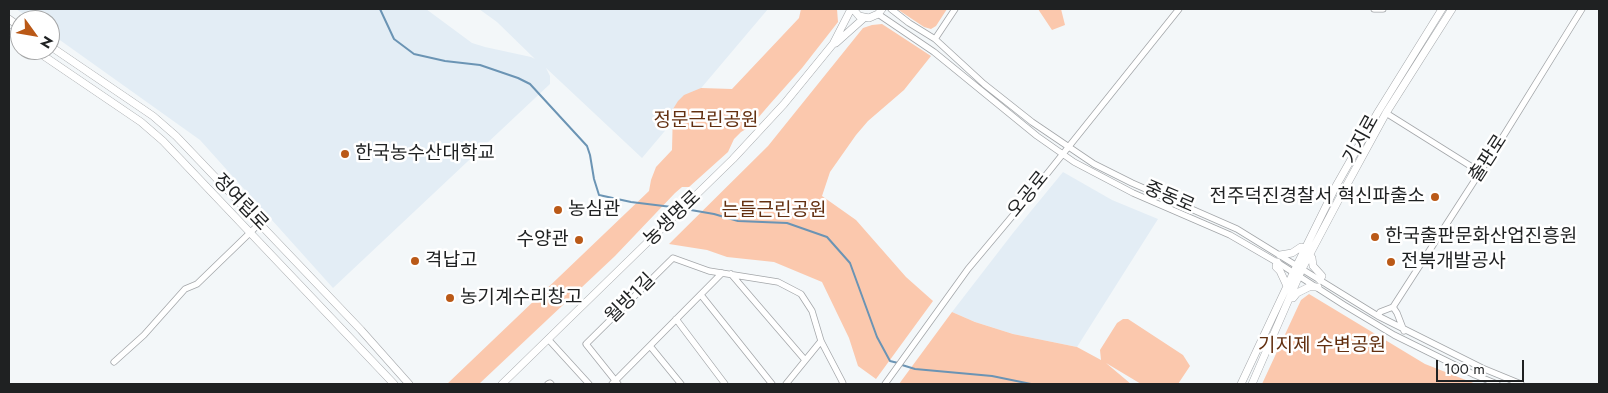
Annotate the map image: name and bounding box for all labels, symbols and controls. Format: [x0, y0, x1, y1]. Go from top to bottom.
north arrow [10, 10, 60, 60]
text: N [35, 32, 58, 52]
park label: 정문근린공원 [654, 110, 758, 132]
street label: 기지로 [1339, 112, 1385, 168]
street label: 출판로 [1465, 131, 1513, 187]
place label: 한국농수산대학교 [355, 143, 495, 165]
marker: 한국농수산대학교 [339, 148, 351, 160]
street label: 오공로 [1004, 167, 1054, 223]
street label: 정여립로 [208, 170, 272, 236]
street label: 중동로 [1140, 177, 1198, 219]
place label: 전주덕진경찰서 혁신파출소 [1210, 186, 1425, 208]
street label: 농생명로 [640, 187, 706, 251]
marker: 전주덕진경찰서 혁신파출소 [1429, 191, 1441, 203]
place label: 농심관 [568, 199, 620, 221]
park label: 는들근린공원 [722, 200, 826, 222]
marker: 농심관 [552, 204, 564, 216]
place label: 한국출판문화산업진흥원 [1385, 226, 1577, 248]
place label: 수양관 [517, 229, 569, 251]
marker: 한국출판문화산업진흥원 [1369, 231, 1381, 243]
marker: 수양관 [573, 234, 585, 246]
place label: 격납고 [425, 250, 477, 272]
place label: 전북개발공사 [1401, 251, 1506, 273]
marker: 격납고 [409, 255, 421, 267]
marker: 전북개발공사 [1385, 256, 1397, 268]
street label: 월방1길 [601, 269, 661, 329]
place label: 농기계수리창고 [460, 287, 582, 309]
marker: 농기계수리창고 [444, 292, 456, 304]
park label: 기지제 수변공원 [1258, 335, 1386, 357]
scale bar [1438, 350, 1526, 382]
text: 100 m [1444, 358, 1485, 380]

